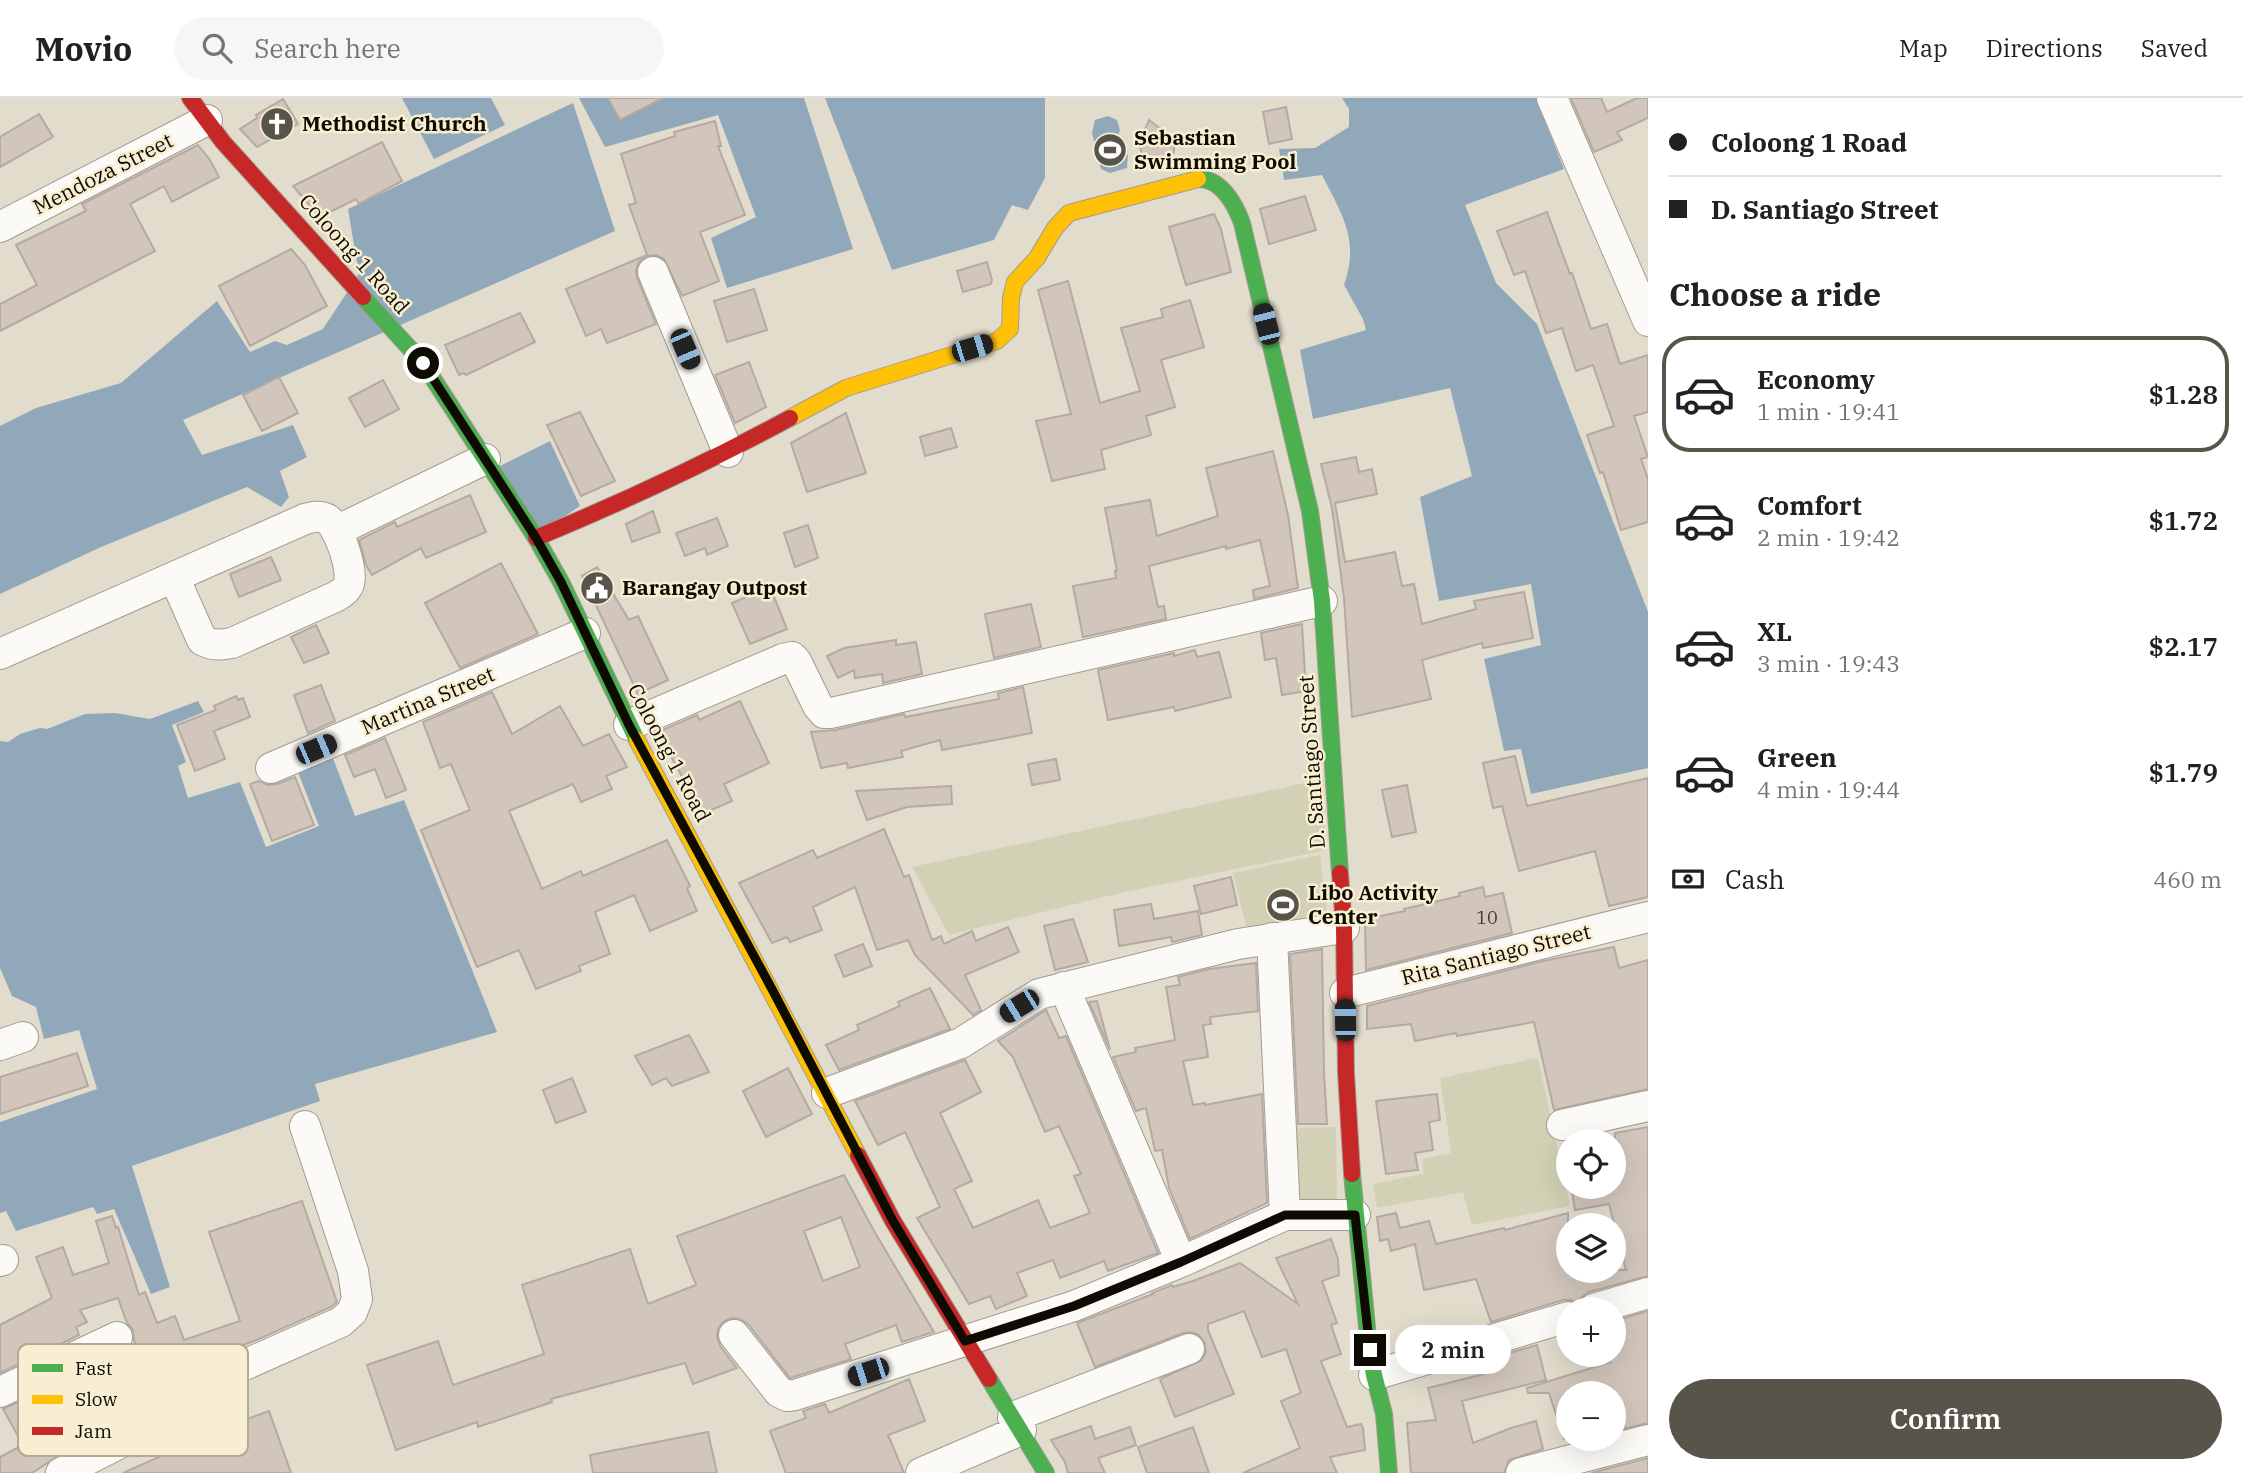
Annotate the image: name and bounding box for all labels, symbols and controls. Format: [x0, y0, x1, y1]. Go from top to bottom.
search box [174, 17, 664, 80]
text: Movio [35, 27, 132, 70]
icon: search [198, 29, 236, 67]
text: Search here [254, 31, 401, 65]
text: Map [1899, 32, 1948, 64]
text: Directions [1986, 32, 2103, 64]
text: Saved [2141, 32, 2208, 64]
church icon: Methodist Church [258, 105, 296, 143]
place label: Methodist Church [302, 109, 487, 137]
place label: Sebastian Swimming Pool [1134, 123, 1297, 175]
text: Coloong 1 Road [1711, 125, 1907, 159]
street label: Mendoza Street [28, 126, 177, 220]
sports icon: Sebastian Swimming Pool [1091, 131, 1129, 169]
street label: Coloong 1 Road [293, 187, 416, 320]
text: D. Santiago Street [1711, 192, 1938, 226]
text: Choose a ride [1669, 273, 1881, 315]
car [1251, 301, 1282, 347]
car [668, 326, 703, 372]
car [949, 332, 996, 364]
route start [407, 347, 439, 379]
text: Economy [1757, 362, 1875, 396]
icon: car [1673, 363, 1736, 426]
text: $1.28 [2149, 377, 2218, 411]
text: 1 min · 19:41 [1757, 396, 1900, 426]
text: Comfort [1757, 488, 1862, 522]
icon: car [1673, 489, 1736, 552]
text: $1.72 [2149, 503, 2218, 537]
text: 2 min · 19:42 [1757, 522, 1900, 552]
public building icon: Barangay Outpost [578, 569, 616, 607]
place label: Barangay Outpost [622, 573, 807, 601]
text: XL [1757, 614, 1792, 648]
icon: car [1673, 615, 1736, 678]
text: $2.17 [2149, 629, 2218, 663]
text: 3 min · 19:43 [1757, 648, 1900, 678]
street label: Martina Street [357, 659, 498, 741]
street label: D. Santiago Street [1291, 674, 1331, 850]
street label: Coloong 1 Road [622, 679, 718, 827]
car [293, 731, 340, 767]
text: Green [1757, 740, 1837, 774]
icon: car [1673, 741, 1736, 804]
text: $1.79 [2149, 755, 2218, 789]
text: 4 min · 19:44 [1757, 774, 1900, 804]
icon: cash [1669, 860, 1707, 898]
text: Cash [1725, 862, 1785, 896]
text: 460 m [2153, 864, 2222, 894]
place label: Libo Activity Center [1308, 878, 1438, 930]
sports icon: Libo Activity Center [1264, 886, 1302, 924]
house number: 10 [1476, 906, 1498, 929]
street label: Rita Santiago Street [1398, 917, 1593, 991]
car [996, 986, 1043, 1026]
car [1335, 999, 1356, 1041]
map controls [1556, 1129, 1626, 1451]
button: locate [1556, 1129, 1626, 1199]
button: layers [1556, 1213, 1626, 1283]
button: + [1556, 1297, 1626, 1367]
callout: 2 min [1394, 1326, 1510, 1374]
route end [1354, 1334, 1386, 1366]
text: 2 min [1421, 1334, 1485, 1364]
legend [18, 1344, 248, 1456]
text: Fast [75, 1356, 113, 1380]
car [845, 1356, 892, 1388]
button: Confirm [1669, 1379, 2222, 1459]
button: − [1556, 1381, 1626, 1451]
text: Slow [75, 1387, 117, 1411]
text: Jam [75, 1419, 112, 1443]

